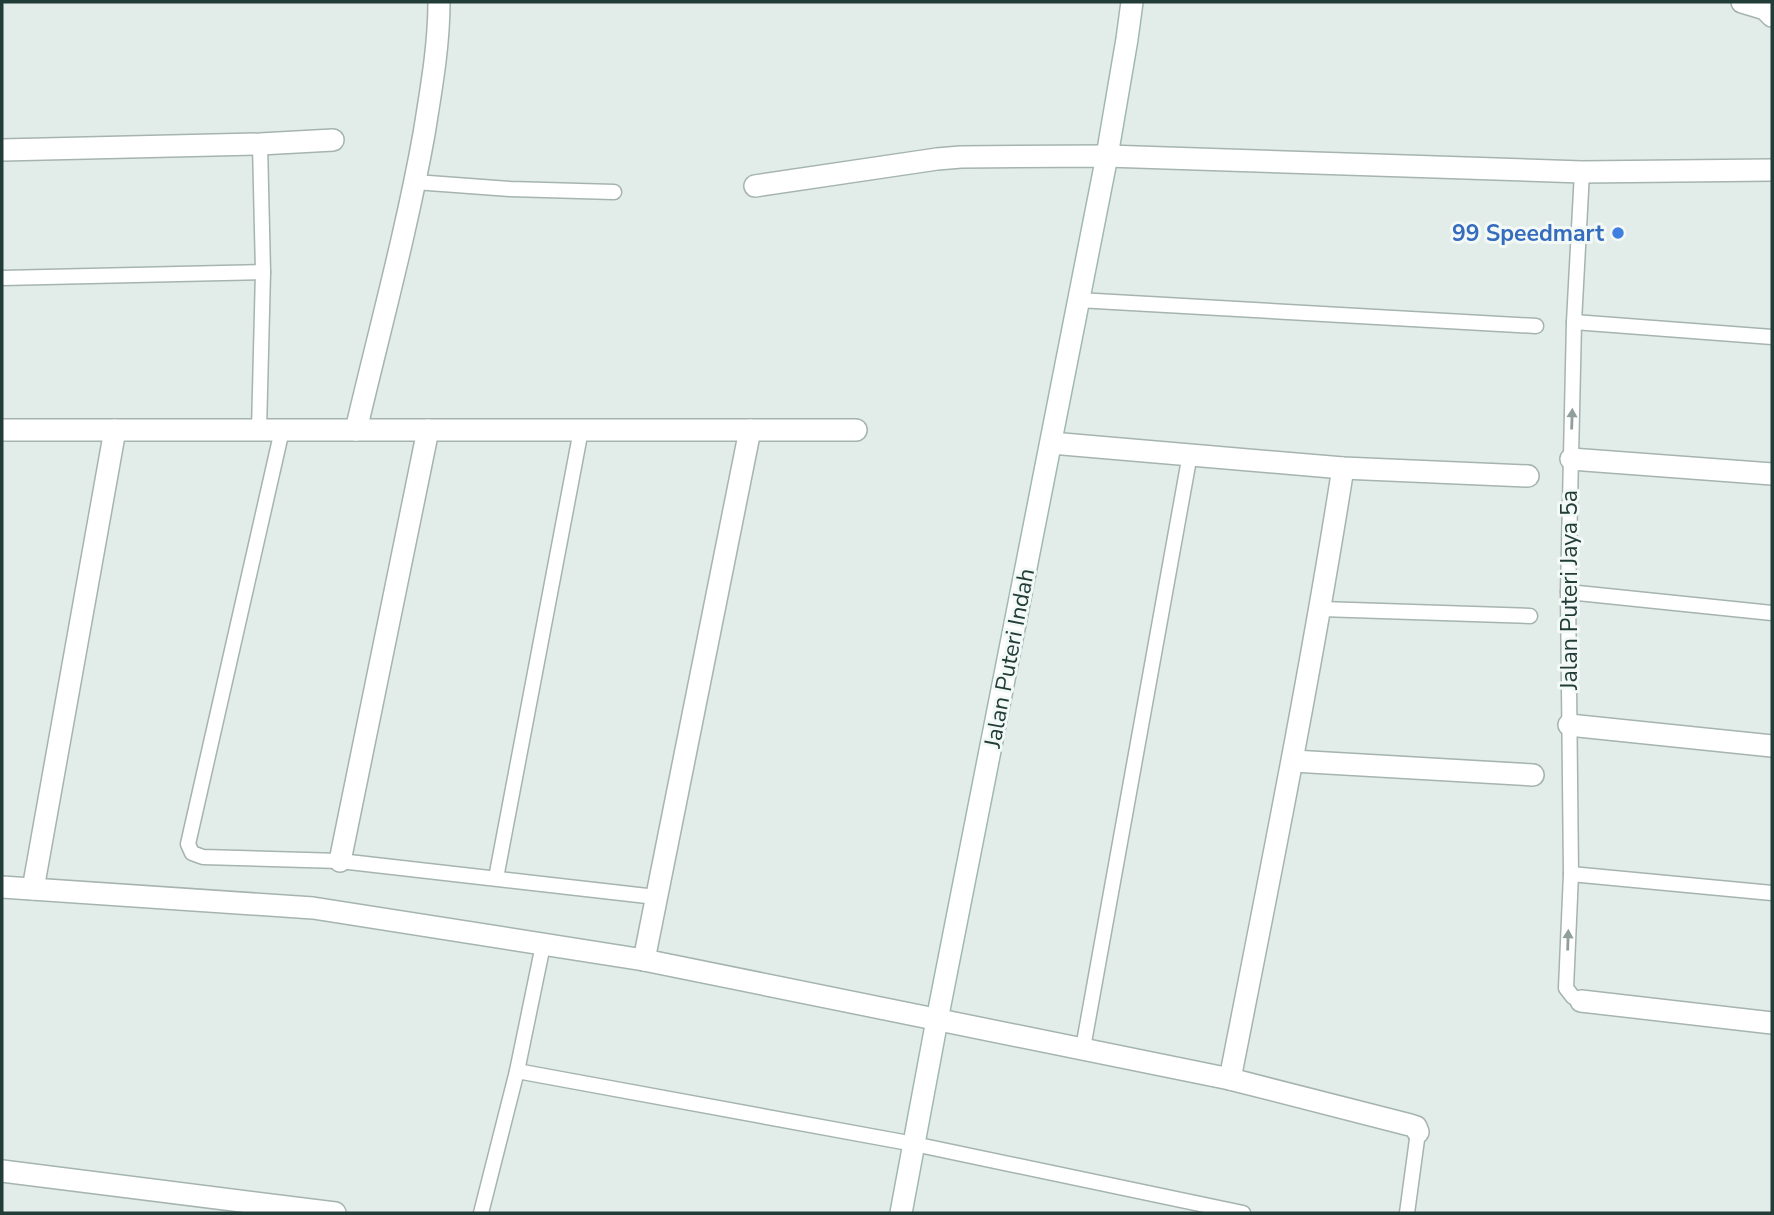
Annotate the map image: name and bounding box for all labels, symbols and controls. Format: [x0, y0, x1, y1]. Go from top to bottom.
place label: 99 Speedmart [1452, 218, 1604, 249]
marker: 99 Speedmart [1610, 225, 1626, 241]
one-way arrow [1566, 408, 1577, 430]
street label: Jalan Puteri Jaya 5a [1554, 490, 1585, 691]
street label: Jalan Puteri Indah [977, 566, 1042, 751]
one-way arrow [1563, 929, 1574, 951]

